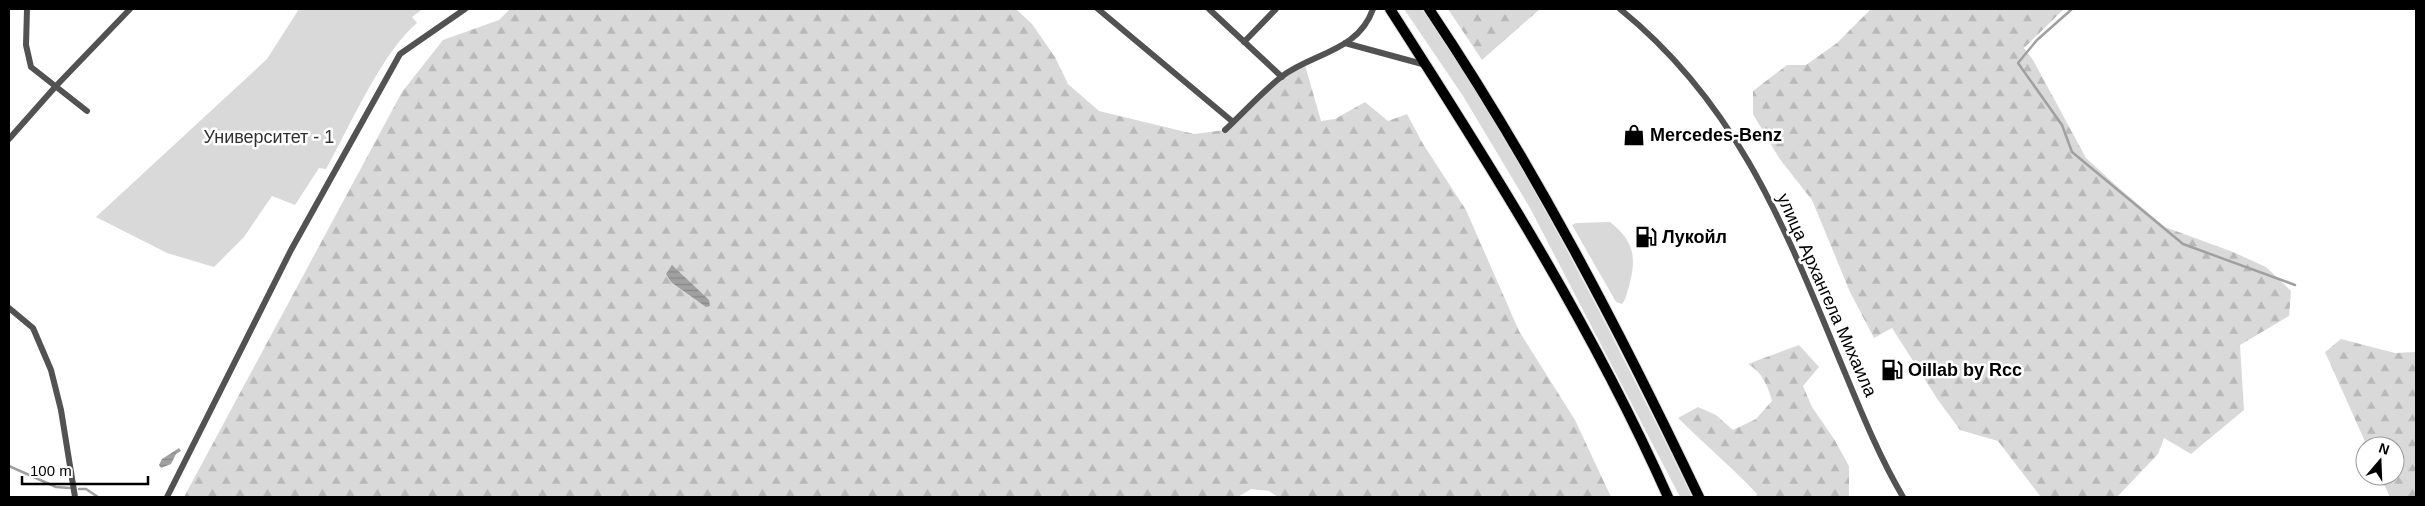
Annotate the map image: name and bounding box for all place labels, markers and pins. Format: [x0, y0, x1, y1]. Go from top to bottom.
shop icon: Mercedes-Benz [1621, 122, 1647, 148]
place label: Mercedes-Benz [1650, 125, 1782, 145]
fuel station icon: Лукойл [1633, 224, 1659, 250]
place label: Лукойл [1662, 227, 1727, 247]
fuel station icon: Oillab by Rcc [1879, 357, 1905, 383]
place label: Oillab by Rcc [1908, 360, 2022, 380]

